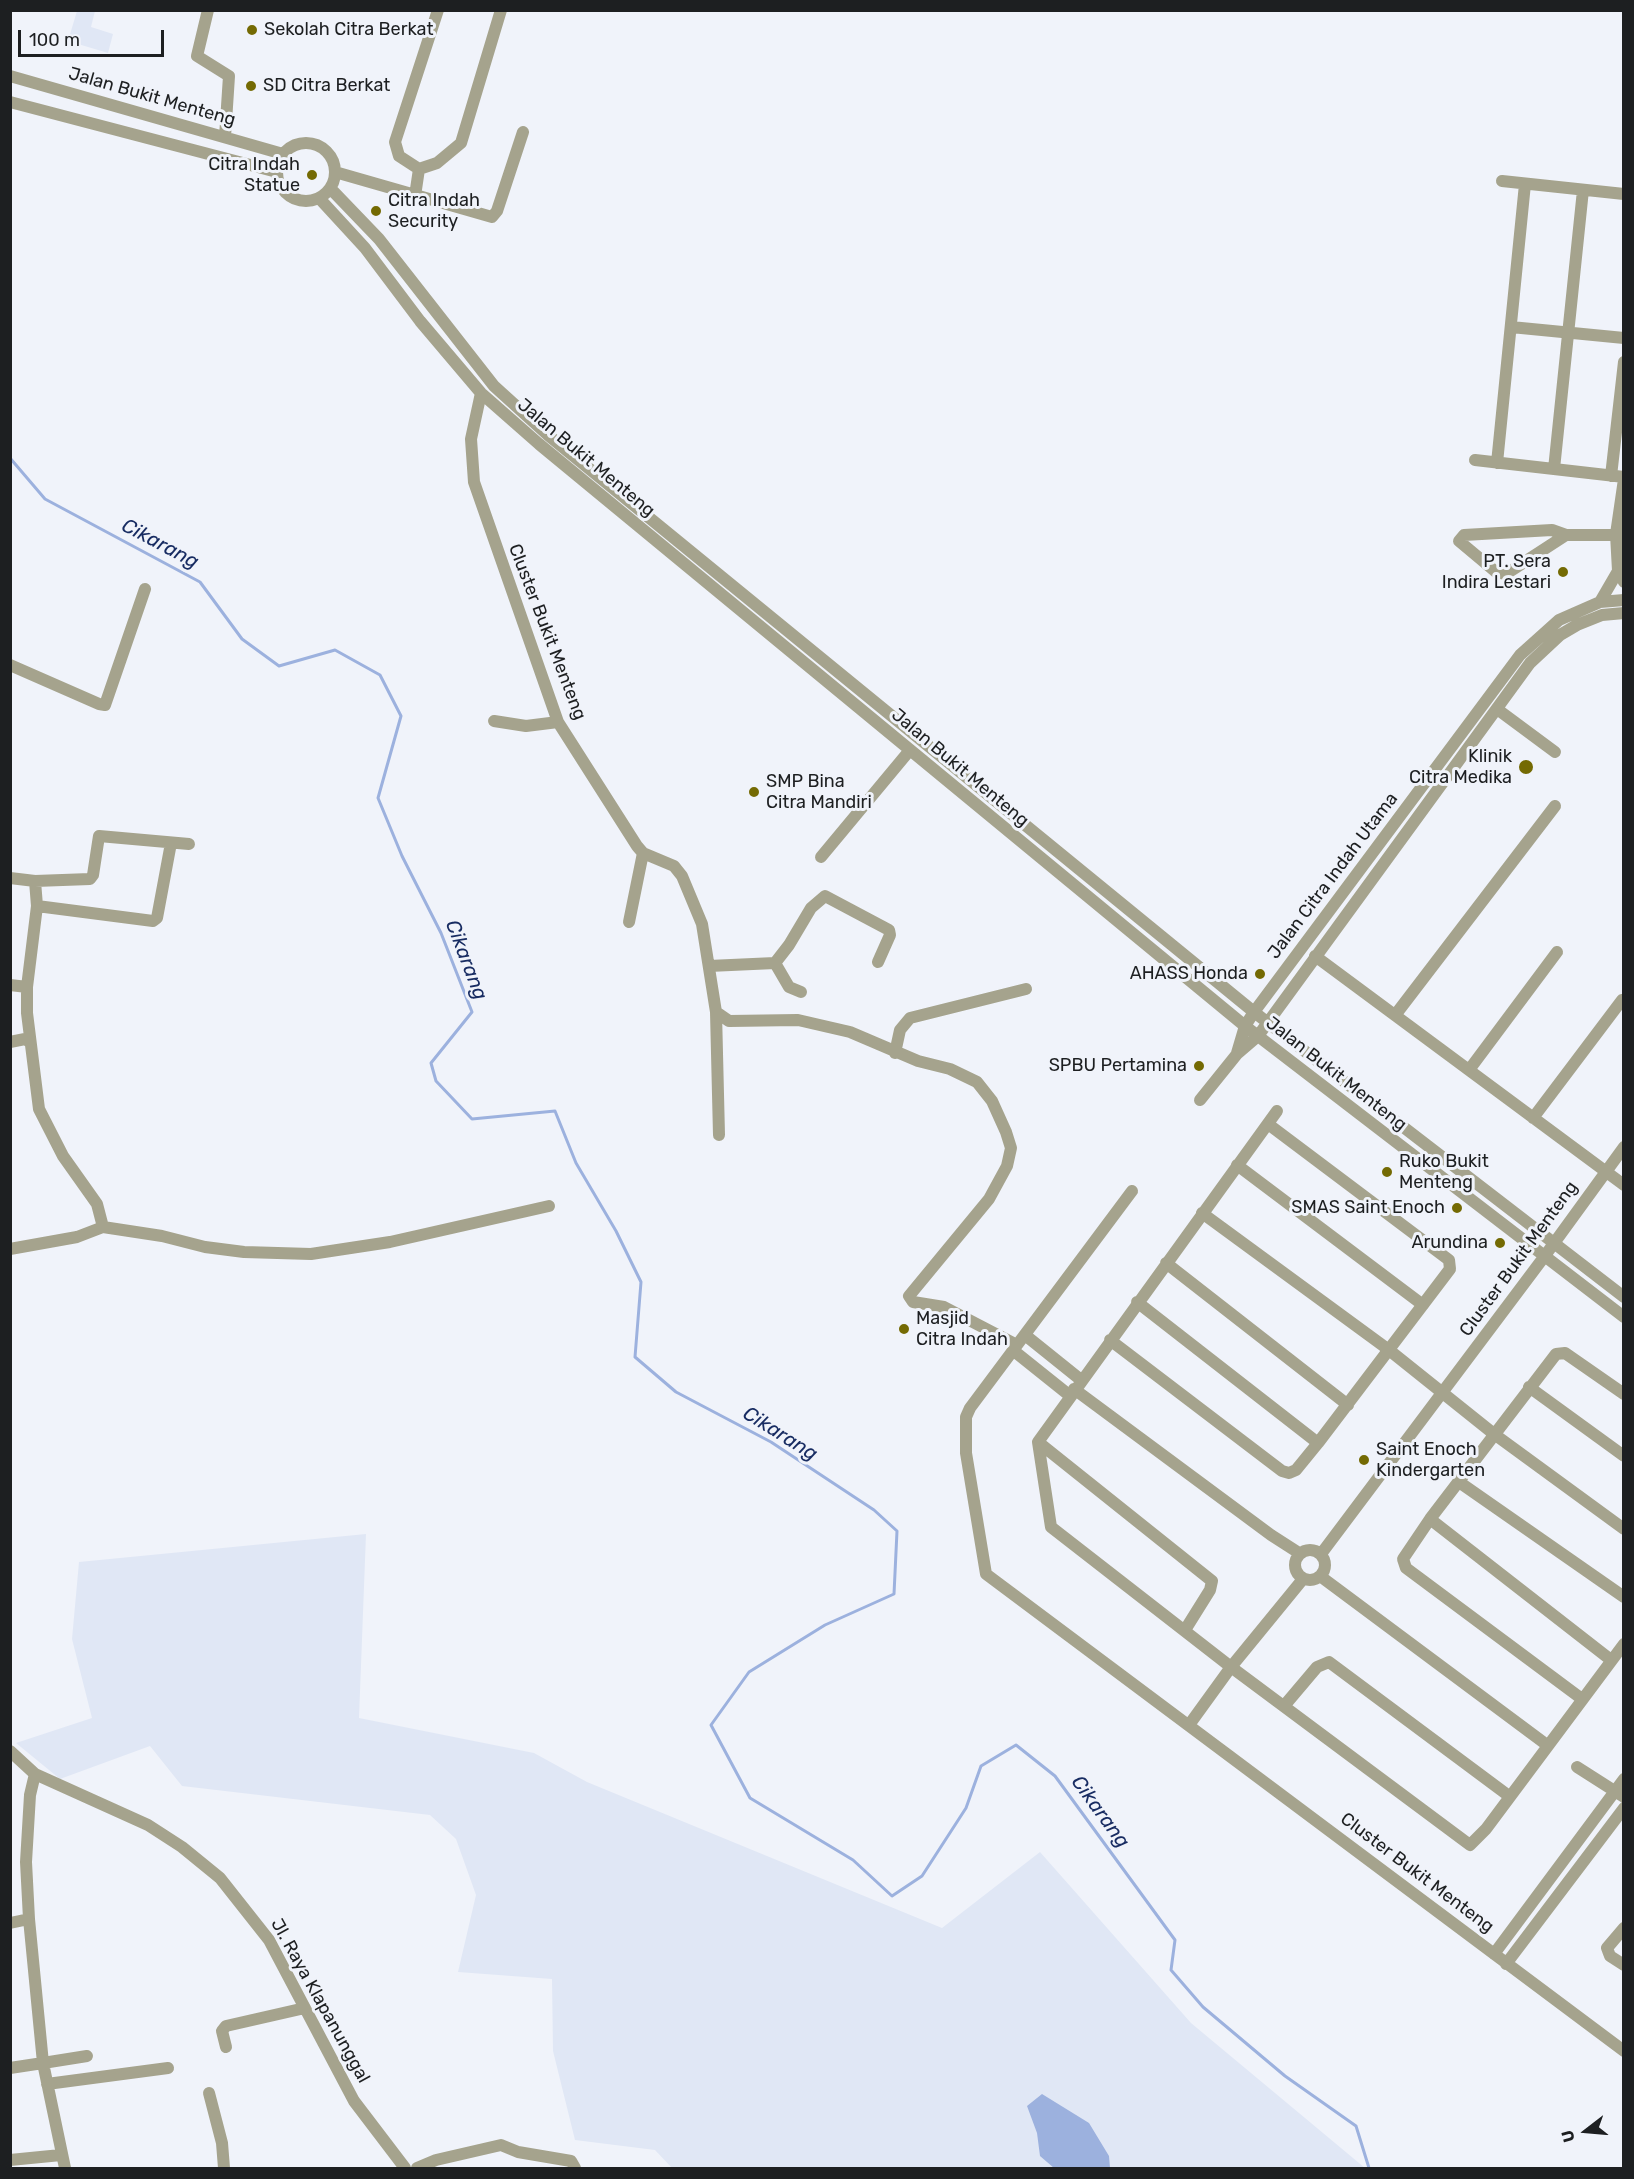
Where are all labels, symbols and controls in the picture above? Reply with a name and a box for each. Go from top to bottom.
scale bar [21,18,166,56]
place label: Sekolah Citra Berkat [264,19,433,41]
marker: Sekolah Citra Berkat [245,23,259,37]
text: 100 m [29,29,80,51]
street label: Jalan Bukit Menteng [66,63,238,131]
place label: SD Citra Berkat [263,75,390,97]
marker: SD Citra Berkat [244,79,258,93]
place label: Citra Indah Statue [208,154,300,196]
marker: Citra Indah Statue [305,168,319,182]
place label: Citra Indah Security [388,190,480,232]
marker: Citra Indah Security [369,204,383,218]
street label: Jalan Bukit Menteng [513,394,659,522]
water label: Cikarang [117,514,203,574]
street label: Cluster Bukit Menteng [503,541,591,723]
place label: PT. Sera Indira Lestari [1442,551,1551,594]
marker: PT. Sera Indira Lestari [1556,565,1570,579]
street label: Jalan Bukit Menteng [887,704,1033,832]
place label: Klinik Citra Medika [1409,746,1512,789]
marker: Klinik Citra Medika [1517,758,1535,776]
place label: SMP Bina Citra Mandiri [766,771,872,814]
marker: SMP Bina Citra Mandiri [747,785,761,799]
street label: Jalan Citra Indah Utama [1263,789,1403,963]
water label: Cikarang [440,917,492,1003]
place label: AHASS Honda [1130,963,1248,985]
marker: AHASS Honda [1253,967,1267,981]
street label: Jalan Bukit Menteng [1261,1012,1411,1136]
place label: SPBU Pertamina [1049,1055,1187,1077]
marker: SPBU Pertamina [1192,1059,1206,1073]
place label: Ruko Bukit Menteng [1399,1151,1489,1194]
marker: Ruko Bukit Menteng [1380,1165,1394,1179]
street label: Cluster Bukit Menteng [1455,1177,1583,1341]
place label: SMAS Saint Enoch [1291,1197,1445,1219]
marker: SMAS Saint Enoch [1450,1201,1464,1215]
place label: Arundina [1411,1232,1488,1254]
marker: Arundina [1493,1236,1507,1250]
place label: Masjid Citra Indah [916,1308,1008,1350]
marker: Masjid Citra Indah [897,1322,911,1336]
water label: Cikarang [738,1402,822,1466]
place label: Saint Enoch Kindergarten [1376,1439,1485,1482]
marker: Saint Enoch Kindergarten [1357,1453,1371,1467]
water label: Cikarang [1066,1771,1134,1853]
street label: Cluster Bukit Menteng [1336,1808,1498,1938]
street label: Jl. Raya Klapanunggal [266,1915,374,2087]
north arrow [1556,2101,1616,2161]
text: U [1557,2128,1579,2144]

